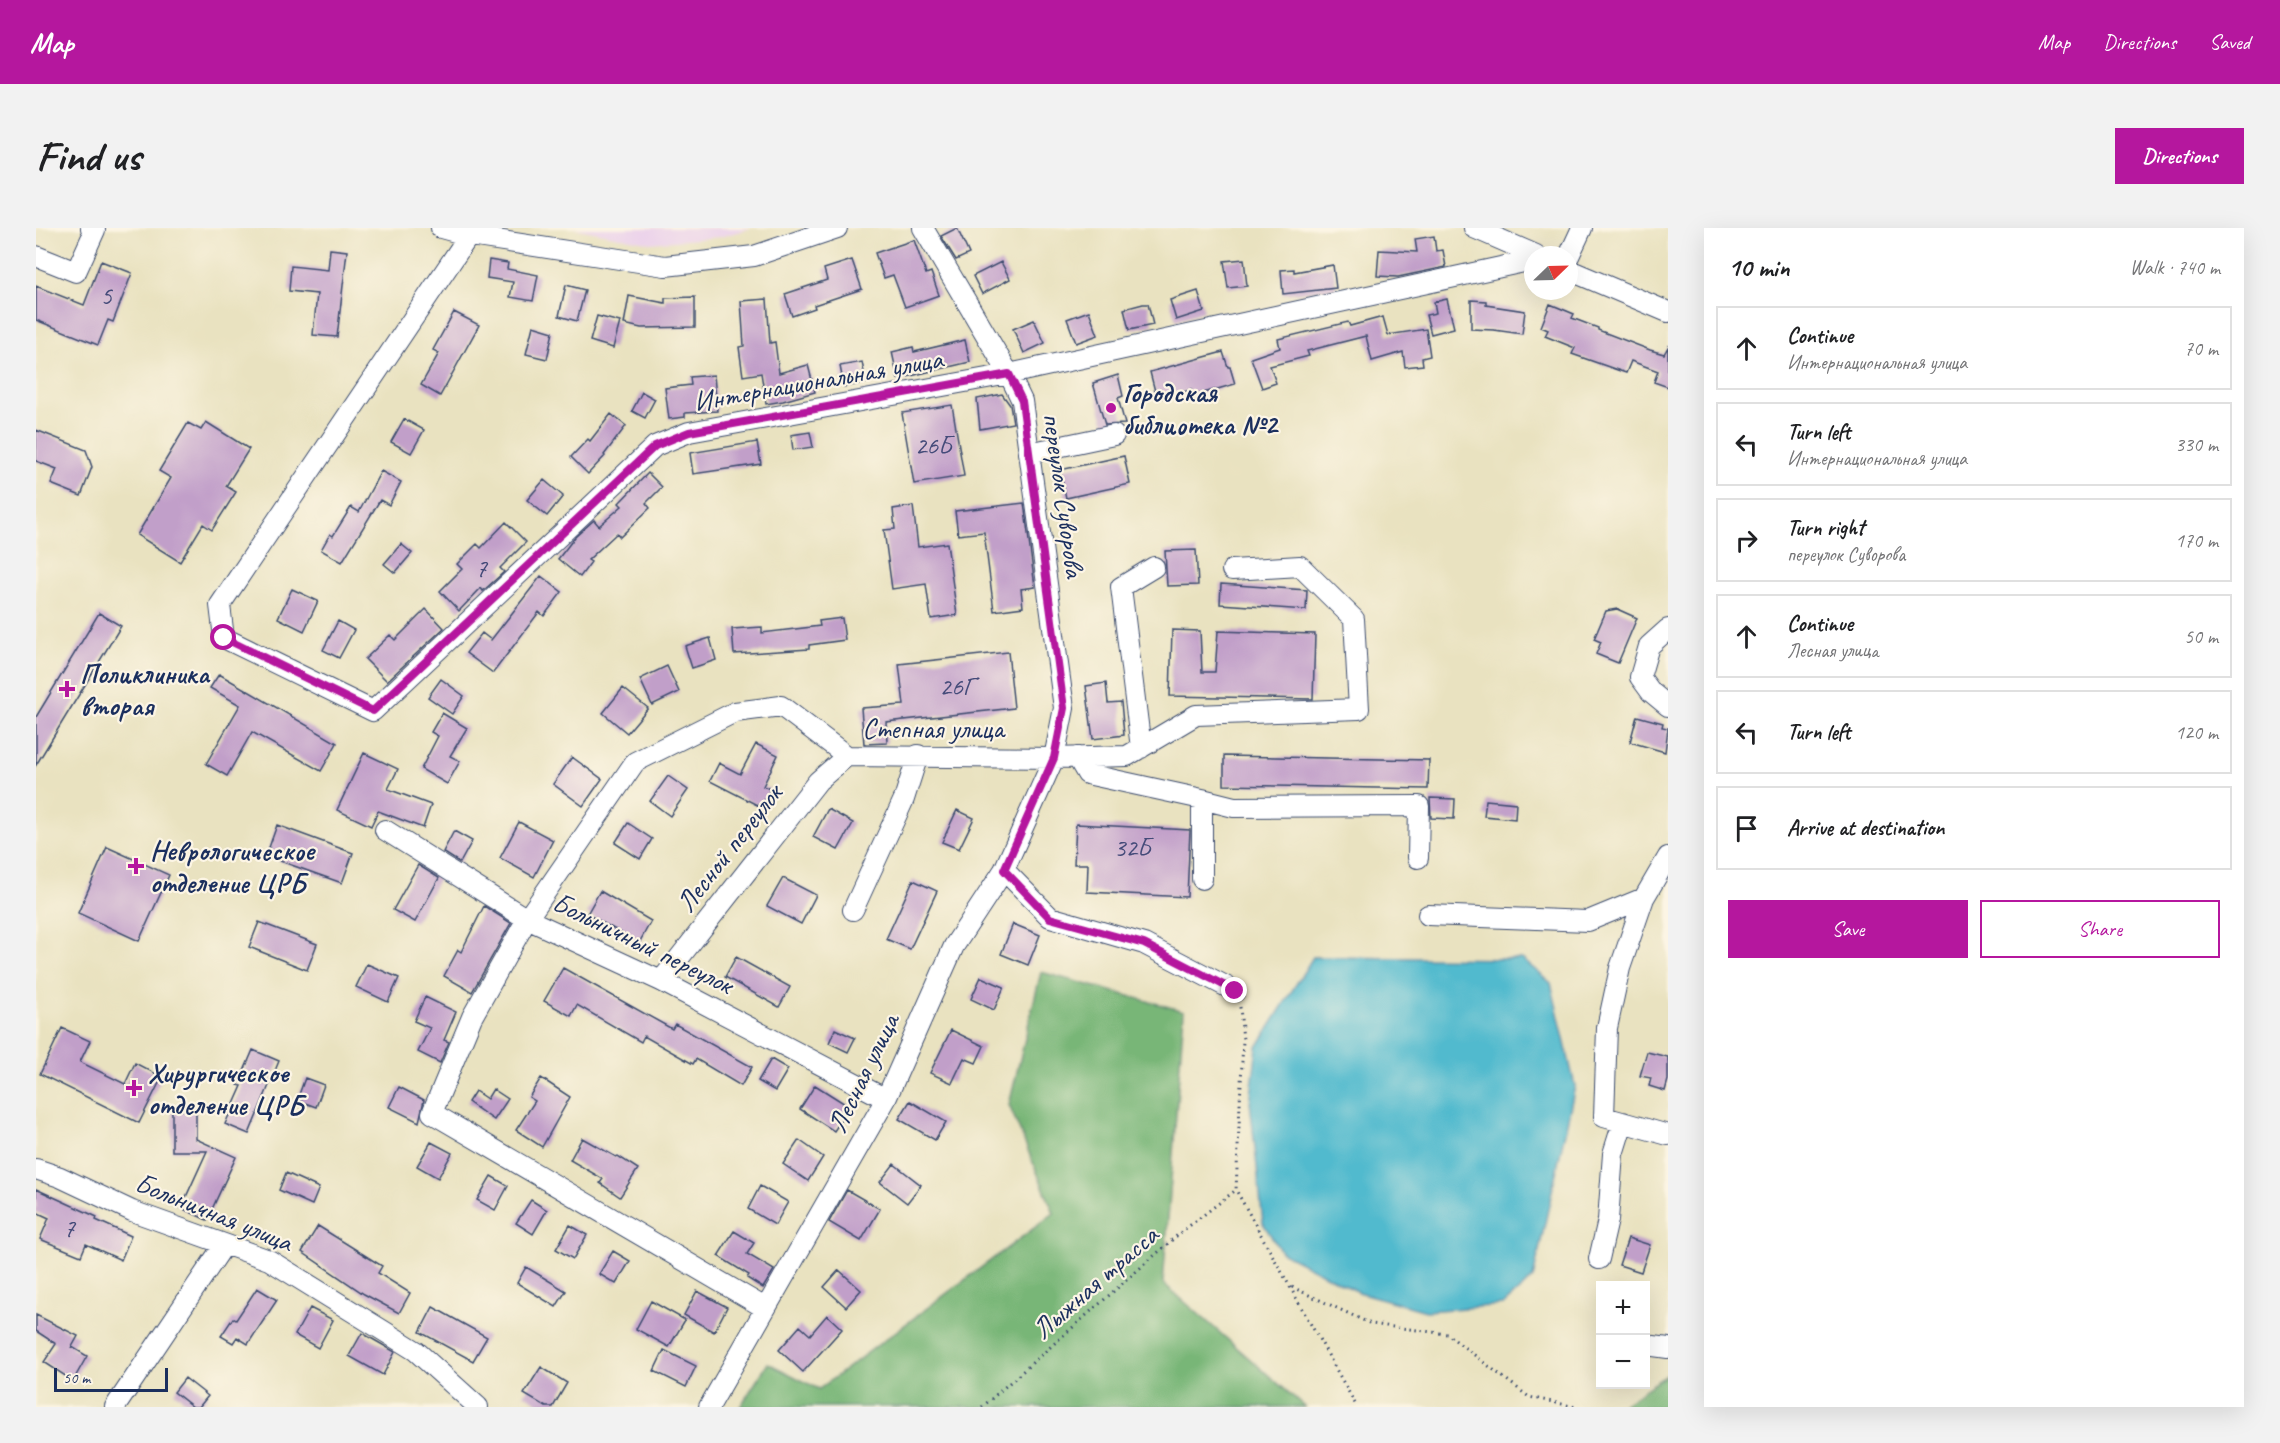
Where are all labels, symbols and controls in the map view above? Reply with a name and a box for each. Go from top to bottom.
text: Map [30,25,73,60]
text: Map [2038,29,2070,55]
text: Directions [2103,29,2176,55]
text: Saved [2209,29,2250,55]
button: Directions [2115,128,2244,184]
text: Find us [36,130,141,183]
north arrow [1524,246,1578,300]
text: 10 min [1728,251,1790,284]
text: Walk · 740 m [2130,255,2220,280]
house number: 5 [100,279,113,312]
text: Continue [1787,322,1853,350]
icon: ahead [1730,332,1763,365]
text: 70 m [2184,336,2218,361]
street label: Интернациональная улица [691,341,947,419]
text: Интернациональная улица [1787,350,1967,375]
place label: Городская библиотека №2 [1123,375,1279,442]
marker: Городская библиотека №2 [1104,401,1118,415]
street label: переулок Суворова [1035,411,1093,581]
text: Turn left [1787,418,1851,446]
icon: left [1730,428,1763,461]
house number: 26Б [915,429,955,462]
text: 330 m [2175,432,2218,457]
text: Интернациональная улица [1787,446,1967,471]
text: Turn right [1787,514,1864,542]
icon: right [1730,524,1763,557]
text: 170 m [2175,528,2218,553]
text: переулок Суворова [1787,542,1905,567]
house number: 7 [475,552,488,585]
text: Continue [1787,610,1853,638]
icon: ahead [1730,620,1763,653]
route start [210,624,236,650]
text: 50 m [2184,624,2218,649]
text: Лесная улица [1787,638,1878,663]
place label: Поликлиника вторая [80,656,211,723]
house number: 26Г [939,670,980,703]
marker: Поликлиника вторая [58,680,76,698]
street label: Степная улица [862,711,1006,746]
icon: left [1730,716,1763,749]
text: Turn left [1787,718,1851,746]
text: 120 m [2175,720,2218,745]
street label: Лесной переулок [668,775,791,919]
icon: arrive [1730,812,1763,845]
text: Arrive at destination [1787,814,1944,842]
house number: 32Б [1114,831,1154,864]
place label: Неврологическое отделение ЦРБ [150,833,316,900]
marker: Неврологическое отделение ЦРБ [127,857,145,875]
street label: Больничный переулок [547,884,741,1003]
button: Save [1728,900,1968,958]
button: Share [1980,900,2220,958]
route end [1221,977,1247,1003]
street label: Лесная улица [819,1006,908,1138]
place label: Хирургическое отделение ЦРБ [148,1055,307,1122]
marker: Хирургическое отделение ЦРБ [125,1079,143,1097]
street label: Больничная улица [130,1165,299,1260]
house number: 7 [63,1212,76,1245]
street label: Лыжная трасса [1025,1216,1167,1346]
map controls [1596,1281,1650,1389]
button: + [1596,1281,1650,1335]
button: − [1596,1335,1650,1389]
scale bar [54,1365,168,1392]
text: 50 m [63,1368,90,1388]

